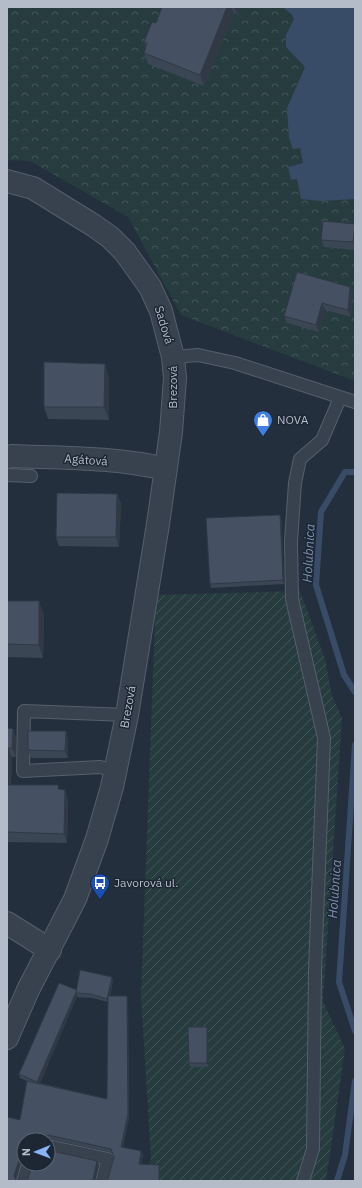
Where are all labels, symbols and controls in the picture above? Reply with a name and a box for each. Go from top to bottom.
street label: Sadová [152,304,178,346]
street label: Brezová [165,365,180,408]
shop icon: NOVA [252,409,274,437]
place label: NOVA [277,412,309,427]
street label: Agátová [64,451,109,469]
water label: Holubnica [298,523,319,583]
street label: Brezová [116,684,139,729]
water label: Holubnica [324,859,345,919]
bus stop icon: Javorová ul. [89,872,111,900]
place label: Javorová ul. [114,875,178,890]
north arrow [16,1132,56,1172]
text: N [19,1148,33,1156]

